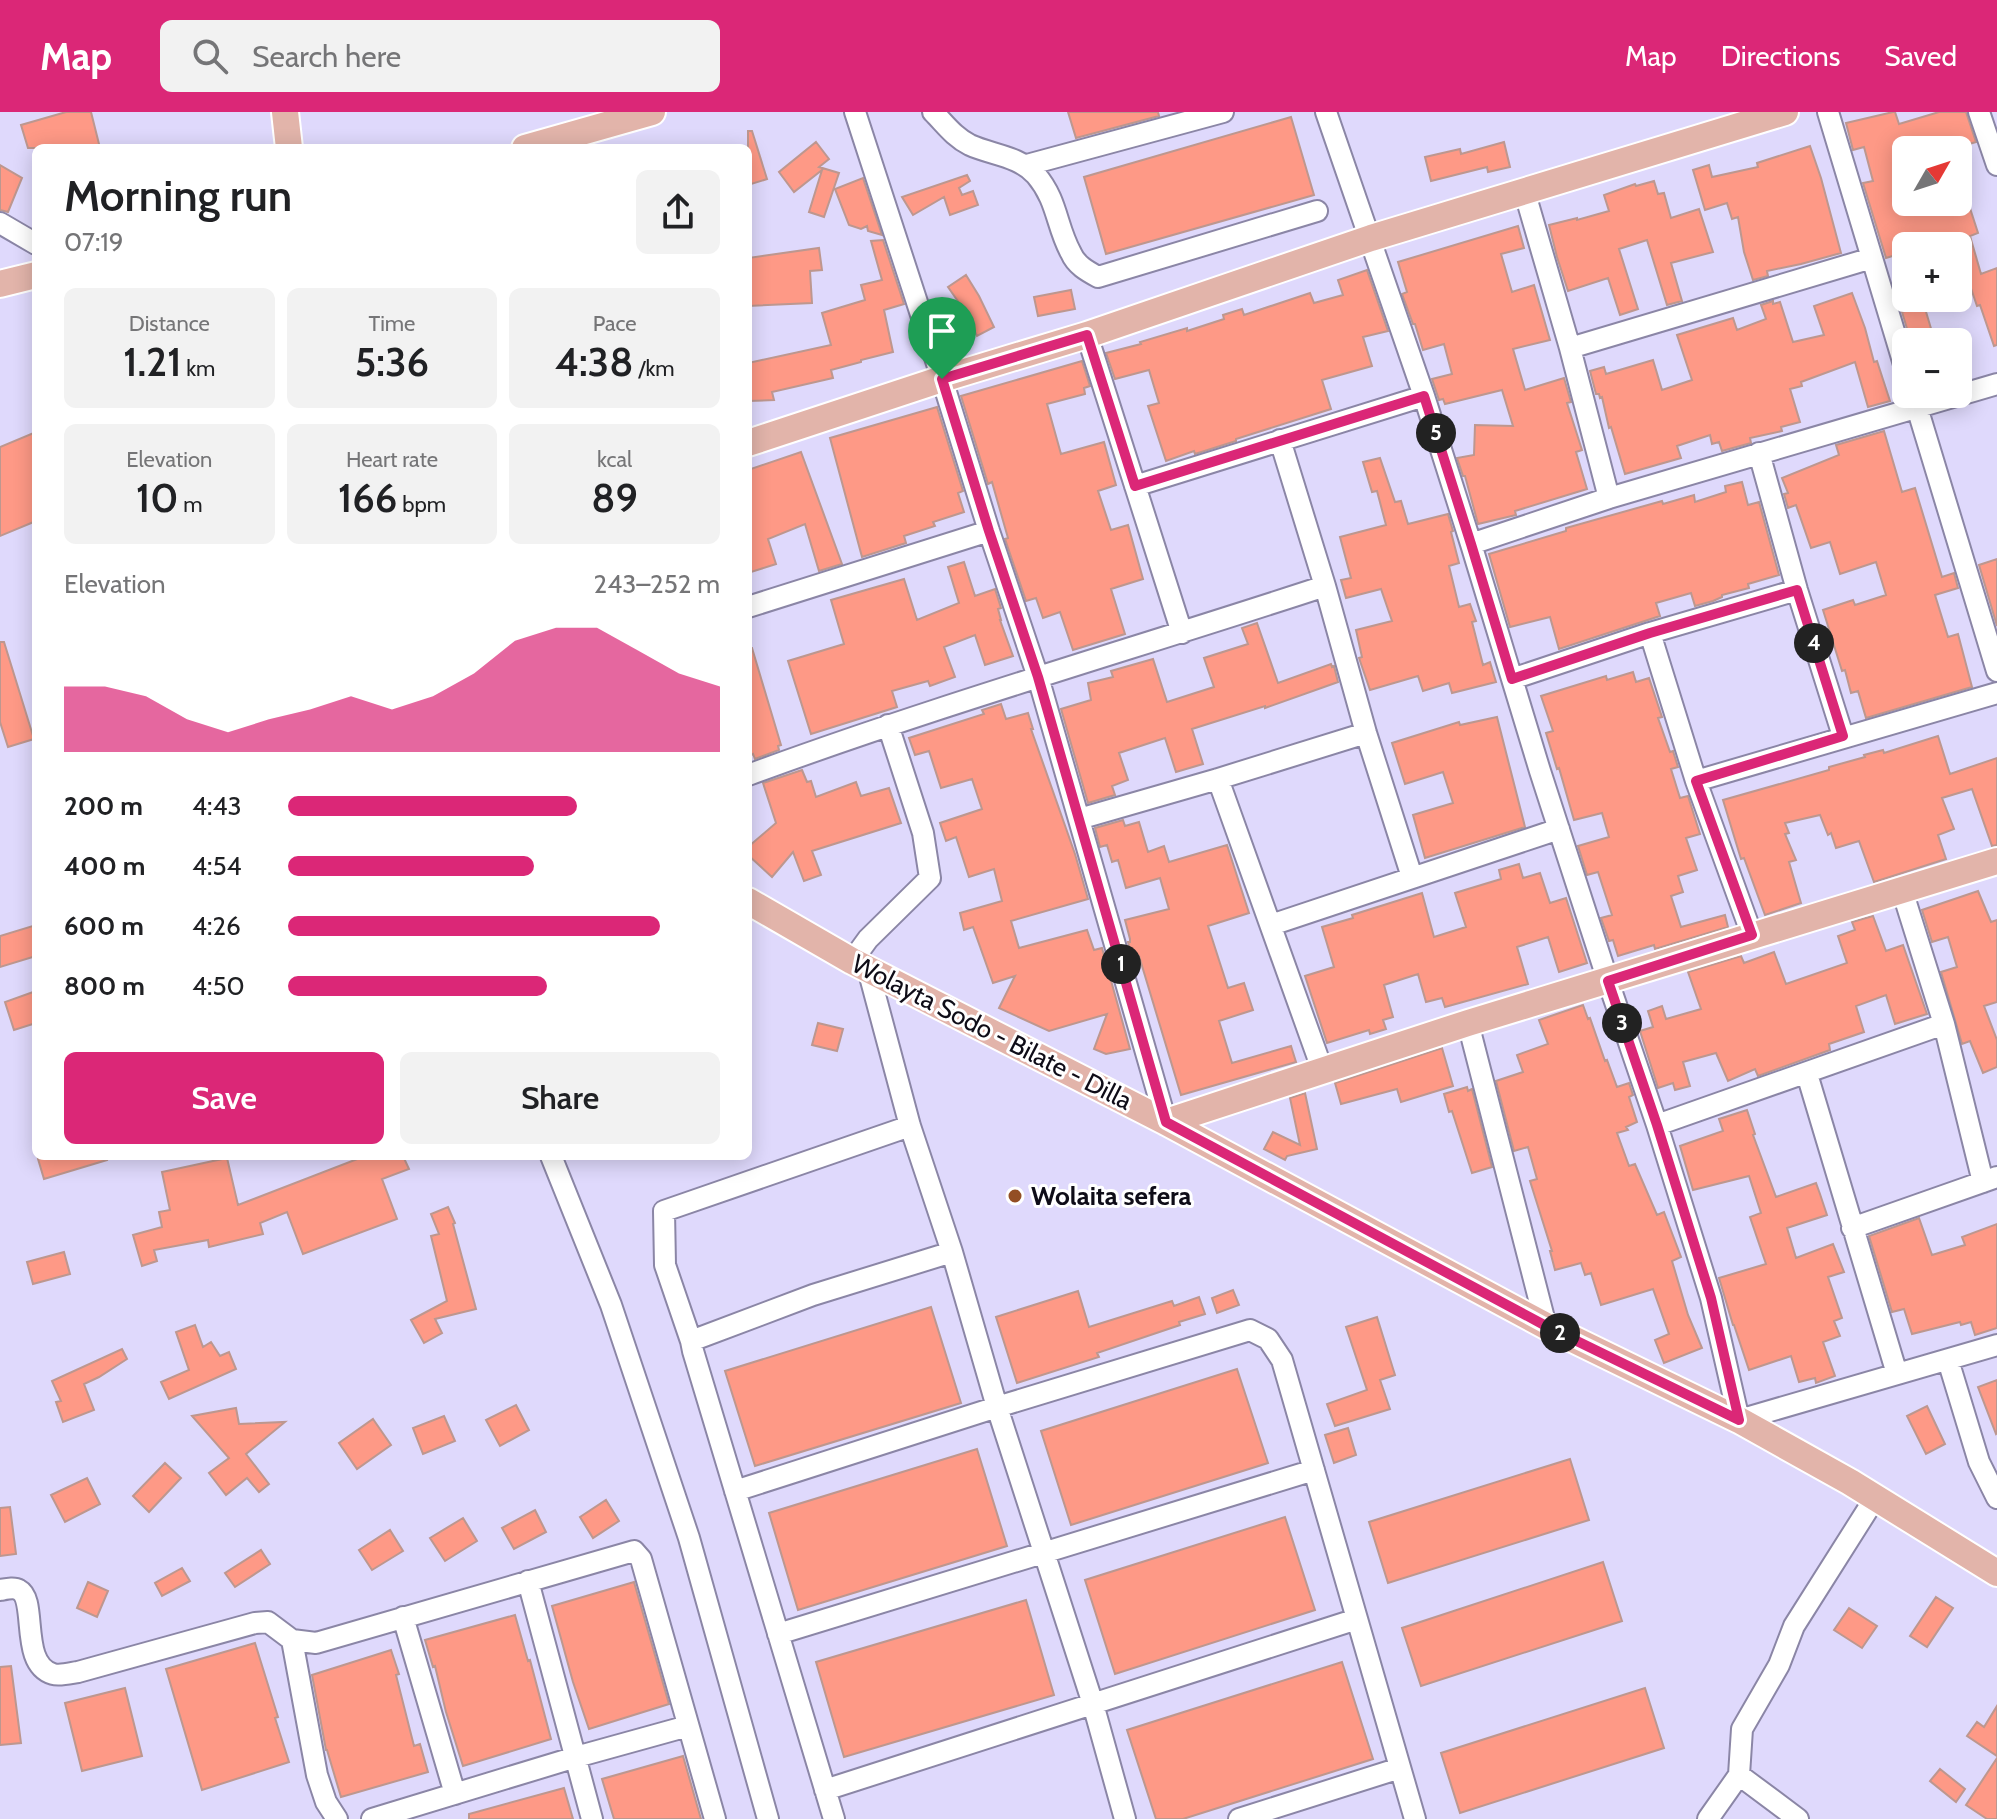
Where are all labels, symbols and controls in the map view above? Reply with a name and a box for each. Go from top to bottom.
search box [160,20,720,92]
text: Map [40,33,112,80]
icon: search [188,34,232,78]
text: Search here [252,38,401,75]
text: Map [1625,39,1677,73]
text: Directions [1721,39,1840,73]
text: Saved [1884,39,1957,73]
north arrow [1892,136,1972,216]
map controls [1892,136,1972,408]
text: Morning run [64,169,292,222]
button: share [636,170,720,254]
text: 07:19 [64,226,124,258]
button: + [1892,232,1972,312]
pin [908,297,976,379]
icon: arrive [920,309,964,353]
text: Distance [129,310,210,337]
text: Time [369,310,415,337]
text: Pace [593,310,637,337]
button: − [1892,328,1972,408]
text: 1.21 [123,337,181,386]
text: 5:36 [355,337,429,386]
text: 4:38 [555,337,633,386]
text: km [181,355,215,382]
text: /km [633,355,675,382]
pin: 5 [1416,413,1456,453]
text: 5 [1430,419,1442,446]
text: Elevation [126,446,212,473]
text: Heart rate [346,446,438,473]
text: kcal [597,446,632,473]
text: 10 [136,473,178,522]
text: 166 [338,473,397,522]
text: 89 [591,473,638,522]
text: m [178,491,203,518]
text: bpm [397,491,446,518]
text: Elevation [64,568,166,600]
text: 243–252 m [594,568,720,600]
pin: 4 [1794,623,1834,663]
text: 4 [1807,629,1821,656]
text: 200 m [64,790,143,822]
text: 4:43 [192,790,242,822]
text: 400 m [64,850,145,882]
text: 4:54 [192,850,242,882]
text: 600 m [64,910,144,942]
text: 4:26 [192,910,241,942]
pin: 1 [1101,944,1141,984]
street label: Wolayta Sodo - Bilate - Dilla [847,947,1138,1117]
text: 1 [1117,950,1125,977]
text: 800 m [64,970,145,1002]
text: 4:50 [192,970,245,1002]
pin: 3 [1602,1003,1642,1043]
text: 3 [1616,1009,1628,1036]
button: Save [64,1052,384,1144]
button: Share [400,1052,720,1144]
place label: Wolaita sefera [1031,1180,1192,1212]
marker: Wolaita sefera [1006,1187,1024,1205]
pin: 2 [1540,1313,1580,1353]
text: 2 [1554,1319,1566,1346]

